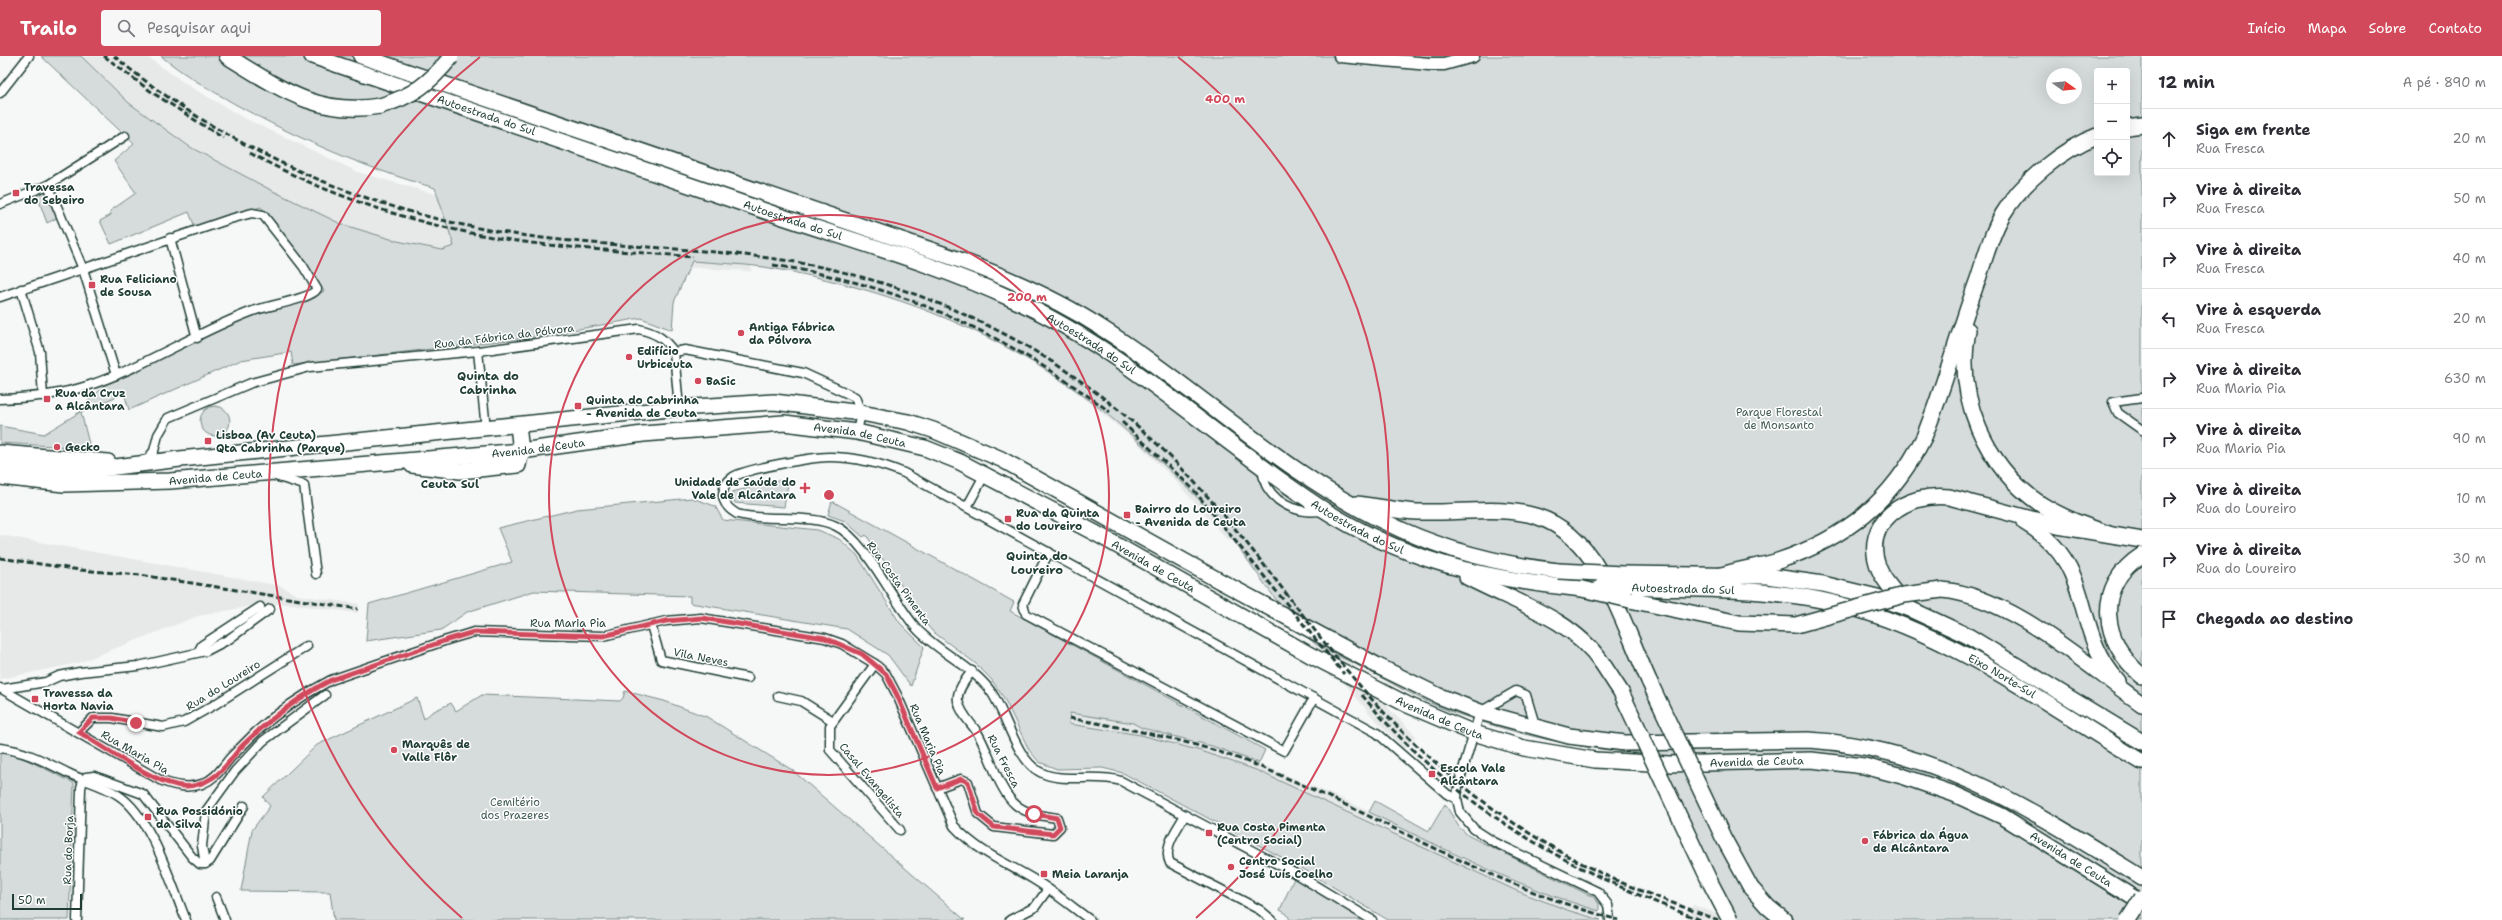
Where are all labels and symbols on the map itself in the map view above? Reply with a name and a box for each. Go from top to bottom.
north arrow [2046,68,2082,104]
text: 400 m [1205,91,1245,107]
street label: Autoestrada do Sul [435,92,538,139]
place label: Travessa do Sebeiro [24,180,85,208]
marker: Travessa do Sebeiro [11,188,21,198]
street label: Autoestrada do Sul [741,197,845,244]
place label: Rua Feliciano de Sousa [100,272,177,300]
marker: Rua Feliciano de Sousa [87,280,97,290]
text: 200 m [1007,289,1047,305]
street label: Autoestrada do Sul [1043,310,1139,378]
street label: Rua da Fábrica da Pólvora [433,320,575,353]
place label: Antiga Fábrica da Pólvora [749,320,835,348]
marker: Antiga Fábrica da Pólvora [736,328,746,338]
place label: Edifício Urbiceuta [637,344,693,372]
marker: Edifício Urbiceuta [624,352,634,362]
district label: Quinta do Cabrinha [457,368,519,398]
place label: BaSic [706,374,736,389]
marker: BaSic [693,376,703,386]
place label: Rua da Cruz a Alcântara [55,386,126,414]
place label: Quinta do Cabrinha - Avenida de Ceuta [586,393,699,421]
marker: Rua da Cruz a Alcântara [42,394,52,404]
marker: Quinta do Cabrinha - Avenida de Ceuta [573,401,583,411]
park label: Parque Florestal de Monsanto [1736,405,1823,433]
street label: Avenida de Ceuta [812,420,908,451]
place label: Lisboa (Av Ceuta) Qta Cabrinha (Parque) [216,428,345,456]
street label: Avenida de Ceuta [491,435,586,462]
marker: Lisboa (Av Ceuta) Qta Cabrinha (Parque) [203,436,213,446]
place label: Gecko [65,440,100,455]
marker: Gecko [52,442,62,452]
street label: Avenida de Ceuta [168,466,263,489]
place label: Unidade de Saúde do Vale de Alcântara [674,475,796,503]
district label: Ceuta Sul [421,476,479,492]
marker: Unidade de Saúde do Vale de Alcântara [799,482,811,494]
centre of rings [822,488,836,502]
street label: Autoestrada do Sul [1308,496,1407,558]
place label: Bairro do Loureiro - Avenida de Ceuta [1135,502,1246,530]
place label: Rua da Quinta do Loureiro [1016,506,1100,534]
marker: Bairro do Loureiro - Avenida de Ceuta [1122,510,1132,520]
marker: Rua da Quinta do Loureiro [1003,514,1013,524]
street label: Avenida de Ceuta [1109,537,1198,596]
street label: Rua Costa Pimenta [863,538,934,628]
district label: Quinta do Loureiro [1006,548,1068,578]
street label: Autoestrada do Sul [1631,580,1736,598]
street label: Rua Maria Pia [530,616,606,631]
street label: Vila Neves [672,645,730,670]
street label: Eixo Norte-Sul [1965,651,2039,702]
street label: Rua do Loureiro [183,656,264,714]
place label: Travessa da Horta Navia [43,686,114,714]
street label: Avenida de Ceuta [1393,693,1485,743]
marker: Travessa da Horta Navia [30,694,40,704]
street label: Rua Maria Pia [906,701,949,777]
route end [127,714,145,732]
street label: Rua Maria Pia [98,727,171,778]
street label: Rua Fresca [984,732,1023,791]
place label: Marquês de Valle Flôr [402,737,471,765]
street label: Casal Evangelista [836,740,908,821]
marker: Marquês de Valle Flôr [389,745,399,755]
street label: Avenida de Ceuta [1710,753,1804,771]
place label: Escola Vale Alcântara [1440,761,1506,789]
marker: Escola Vale Alcântara [1427,769,1437,779]
park label: Cemitério dos Prazeres [481,795,549,823]
place label: Rua Possidónio da Silva [156,804,243,832]
route start [1025,805,1043,823]
marker: Rua Possidónio da Silva [143,812,153,822]
street label: Rua do Borja [60,815,77,885]
place label: Rua Costa Pimenta (Centro Social) [1217,820,1326,848]
place label: Fábrica da Água de Alcântara [1873,827,1969,856]
marker: Rua Costa Pimenta (Centro Social) [1204,828,1214,838]
street label: Avenida de Ceuta [2027,828,2115,891]
marker: Fábrica da Água de Alcântara [1860,836,1870,846]
place label: Centro Social José Luís Coelho [1239,854,1333,882]
marker: Centro Social José Luís Coelho [1226,862,1236,872]
place label: Meia Laranja [1052,867,1129,882]
marker: Meia Laranja [1039,869,1049,879]
scale bar [12,892,82,911]

